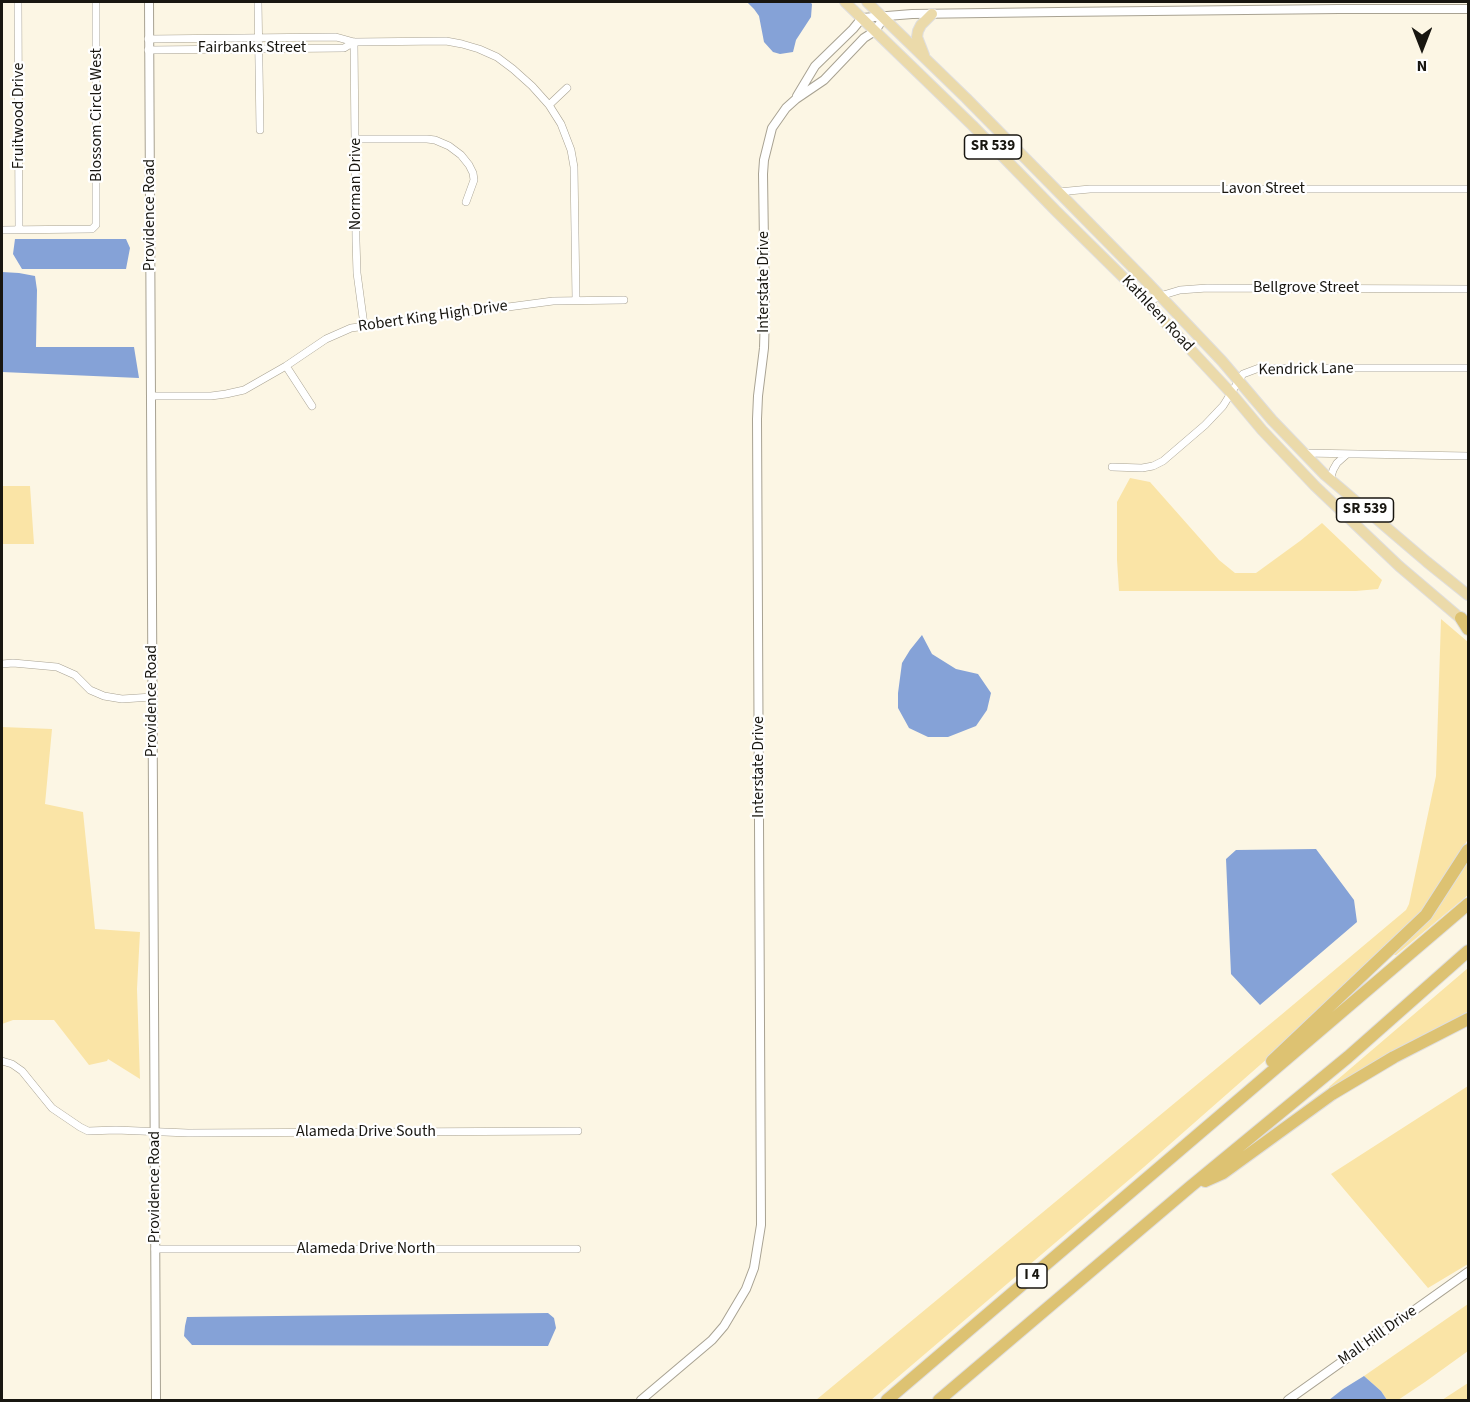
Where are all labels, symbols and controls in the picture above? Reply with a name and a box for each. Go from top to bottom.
north arrow [1392,18,1452,78]
street label: Fairbanks Street [198,38,306,58]
street label: Blossom Circle West [87,48,107,182]
text: N [1417,55,1427,77]
street label: Fruitwood Drive [9,63,29,169]
road number: SR 539 [964,135,1022,159]
street label: Norman Drive [346,138,366,230]
street label: Providence Road [140,159,160,271]
street label: Lavon Street [1221,179,1305,199]
street label: Interstate Drive [754,231,774,333]
street label: Kathleen Road [1117,272,1197,356]
street label: Bellgrove Street [1253,278,1359,298]
street label: Robert King High Drive [357,297,509,337]
street label: Kendrick Lane [1258,360,1354,380]
road number: SR 539 [1336,498,1394,522]
street label: Providence Road [142,645,162,757]
street label: Interstate Drive [749,716,769,818]
street label: Alameda Drive South [296,1122,436,1142]
street label: Providence Road [145,1131,165,1243]
street label: Alameda Drive North [297,1239,435,1259]
road number: I 4 [1017,1264,1047,1288]
street label: Mall Hill Drive [1335,1302,1421,1370]

